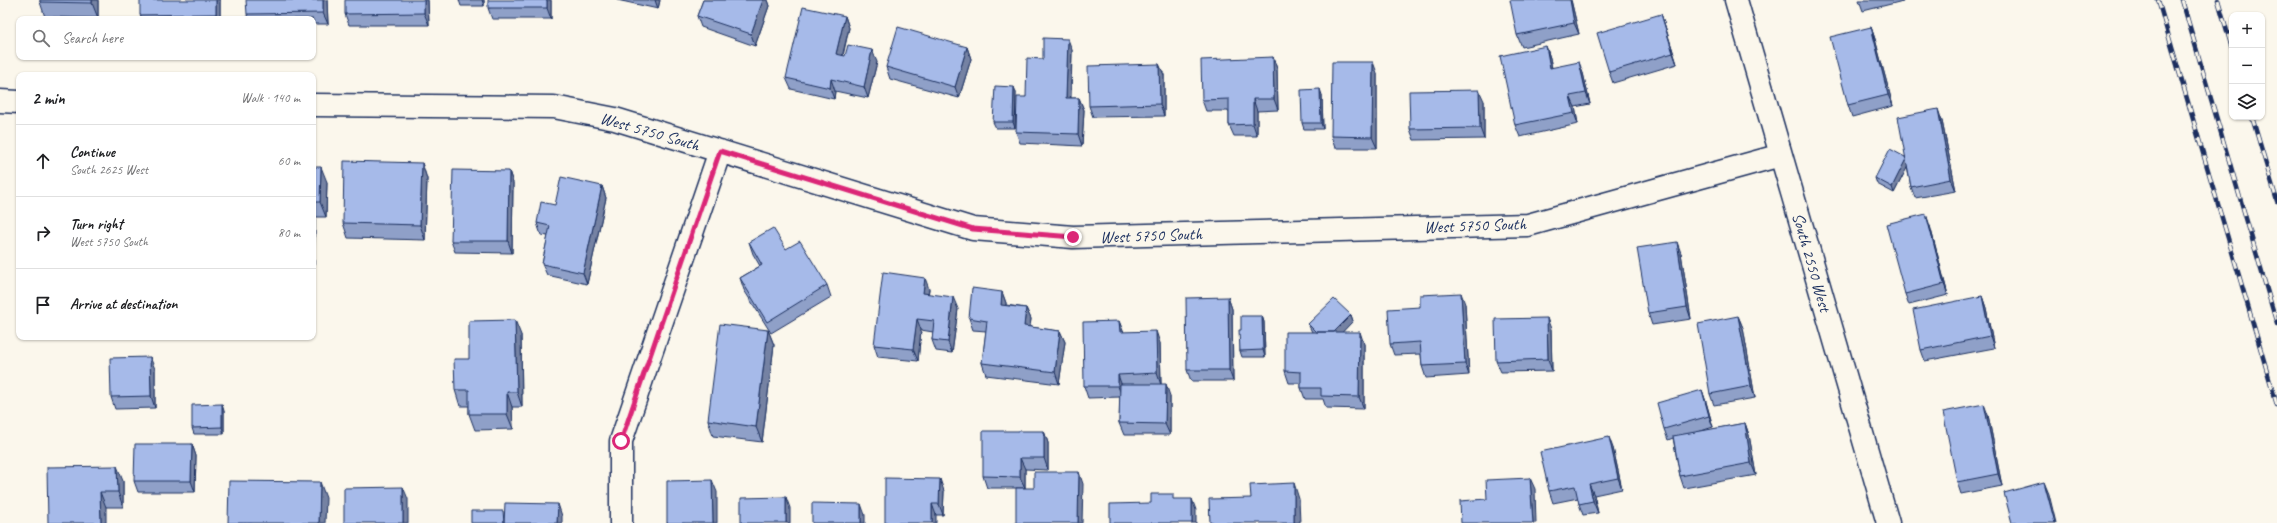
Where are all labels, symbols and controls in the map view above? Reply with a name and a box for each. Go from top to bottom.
map controls [2229,12,2265,120]
button: + [2229,12,2265,48]
search box [16,16,316,60]
icon: search [30,27,52,49]
text: Search here [62,29,123,48]
button: − [2229,48,2265,84]
button: layers [2229,84,2265,120]
text: 2 min [32,88,65,109]
text: Walk · 140 m [241,90,300,106]
street label: West 5750 South [598,107,703,156]
text: Continue [70,143,115,162]
icon: ahead [32,150,54,172]
text: 60 m [278,153,300,169]
text: South 2625 West [70,162,148,178]
street label: South 2550 West [1787,210,1836,316]
street label: West 5750 South [1424,213,1528,238]
text: Turn right [70,215,123,234]
icon: right [32,222,54,244]
street label: West 5750 South [1100,223,1204,248]
text: 80 m [278,225,300,241]
route end [1064,228,1082,246]
text: West 5750 South [70,234,148,250]
icon: arrive [32,294,54,316]
text: Arrive at destination [70,295,177,314]
route start [612,432,630,450]

